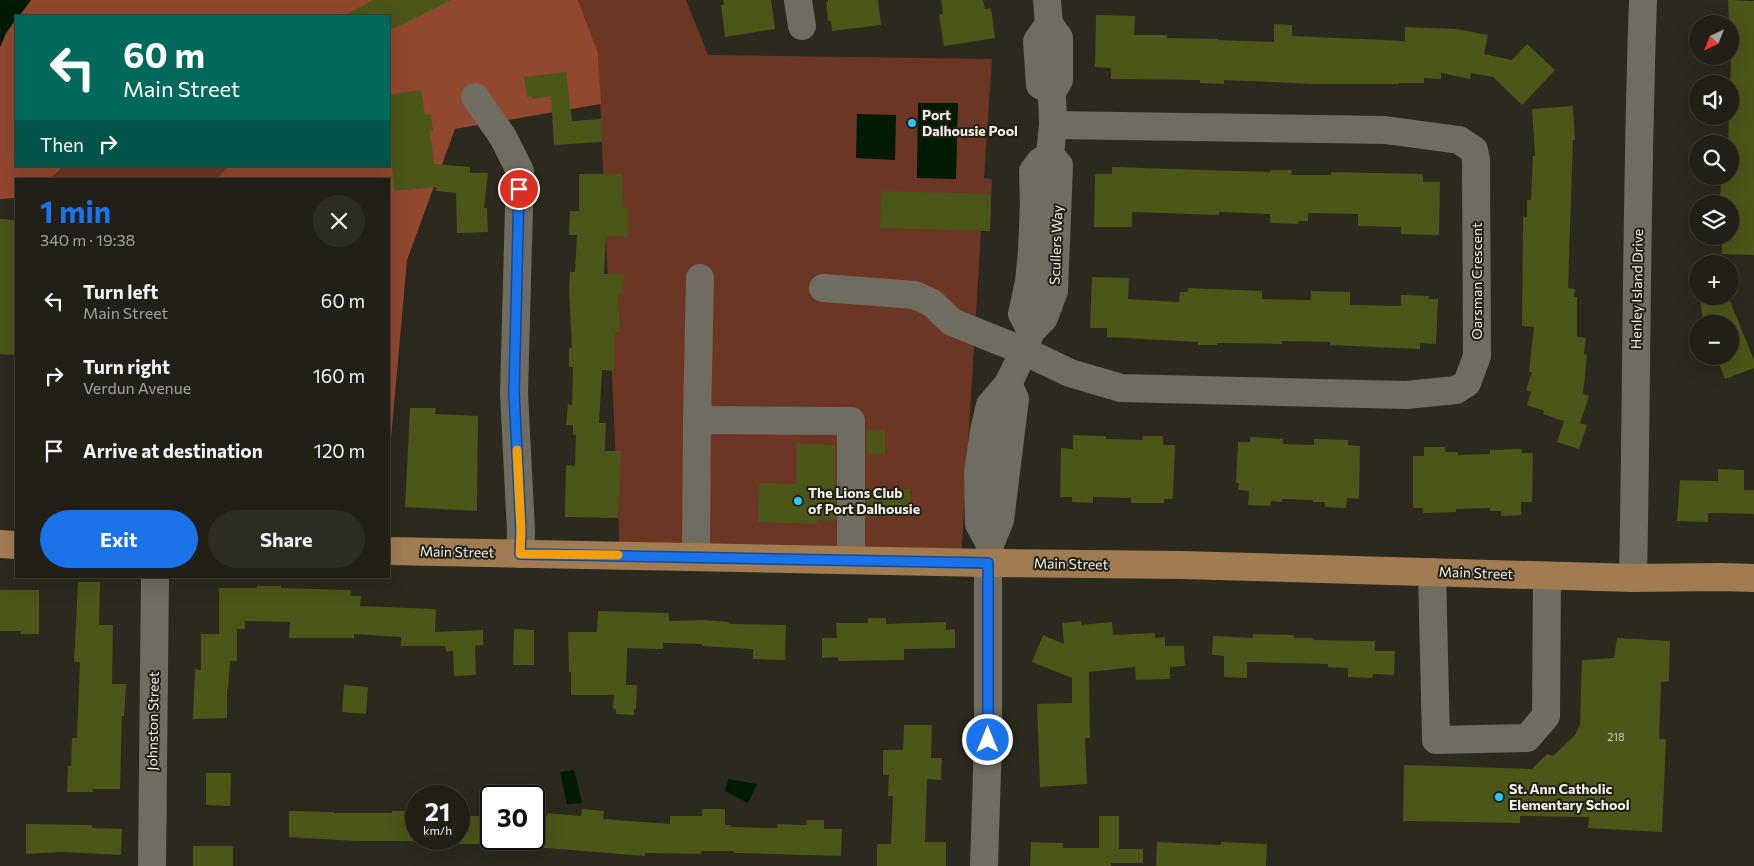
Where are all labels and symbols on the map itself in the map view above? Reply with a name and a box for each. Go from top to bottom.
north arrow [1689,15,1739,65]
place label: Port Dalhousie Pool [922,106,1018,139]
marker: Port Dalhousie Pool [906,117,918,129]
pin [498,168,540,210]
street label: Scullers Way [1046,205,1065,285]
street label: Oarsman Crescent [1468,222,1485,340]
street label: Henley Island Drive [1627,229,1646,349]
place label: The Lions Club of Port Dalhousie [808,484,920,517]
marker: The Lions Club of Port Dalhousie [792,495,804,507]
street label: Main Street [420,542,495,561]
street label: Main Street [1034,554,1109,573]
street label: Main Street [1439,563,1514,582]
street label: Johnston Street [143,671,162,771]
position arrow [961,713,1013,765]
house number: 218 [1607,730,1625,743]
place label: St. Ann Catholic Elementary School [1509,780,1629,813]
speed limit sign: 30 [480,785,545,850]
marker: St. Ann Catholic Elementary School [1493,791,1505,803]

